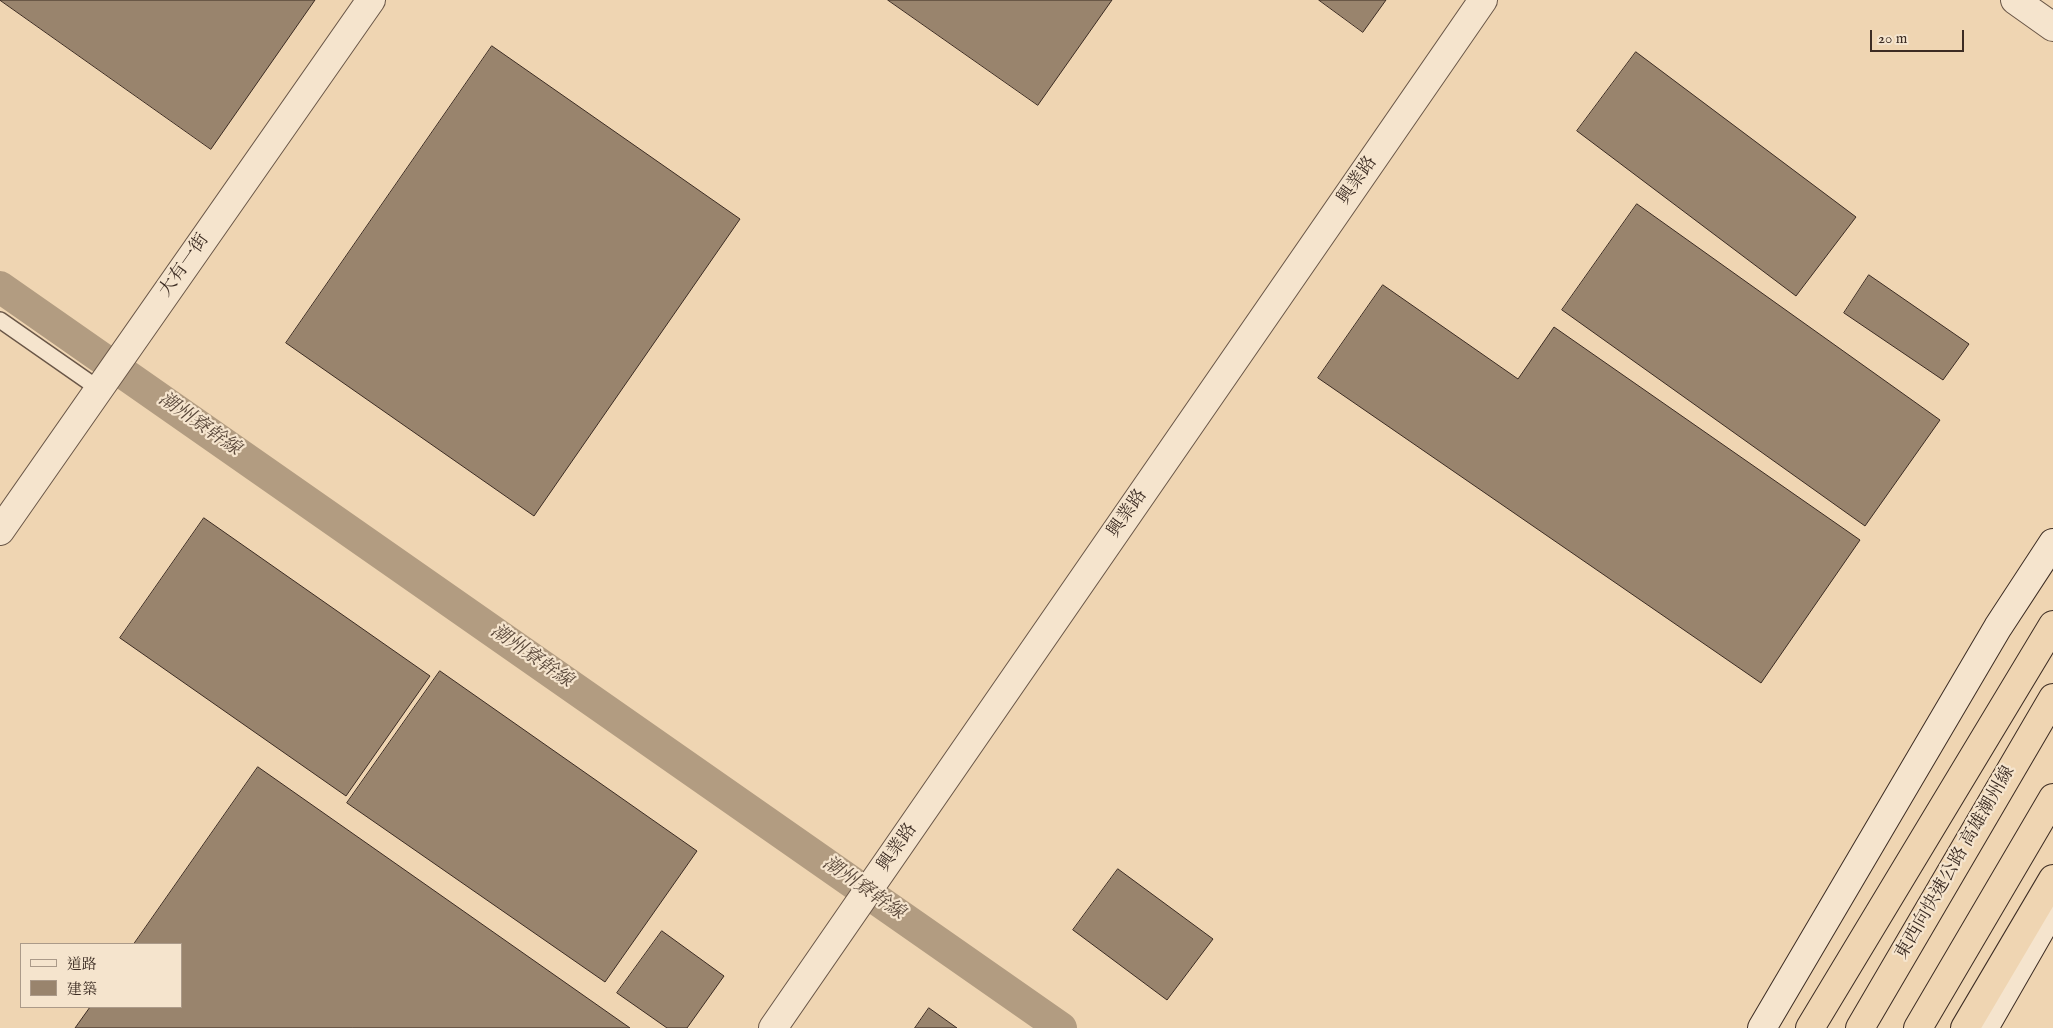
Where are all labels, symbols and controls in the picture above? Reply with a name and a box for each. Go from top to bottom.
scale bar [1873,20,1967,52]
text: 20 m [1878,29,1907,48]
street label: 興業路 [1334,153,1382,209]
street label: 大有一街 [156,230,214,302]
water label: 潮州寮幹線 [154,388,244,462]
street label: 興業路 [1104,486,1152,542]
water label: 潮州寮幹線 [486,620,576,694]
street label: 東西向快速公路 高雄潮州線 [1892,762,2020,964]
street label: 興業路 [874,820,922,876]
water label: 潮州寮幹線 [818,852,908,926]
legend [20,943,182,1008]
text: 道路 [67,955,97,974]
text: 建築 [67,980,97,999]

